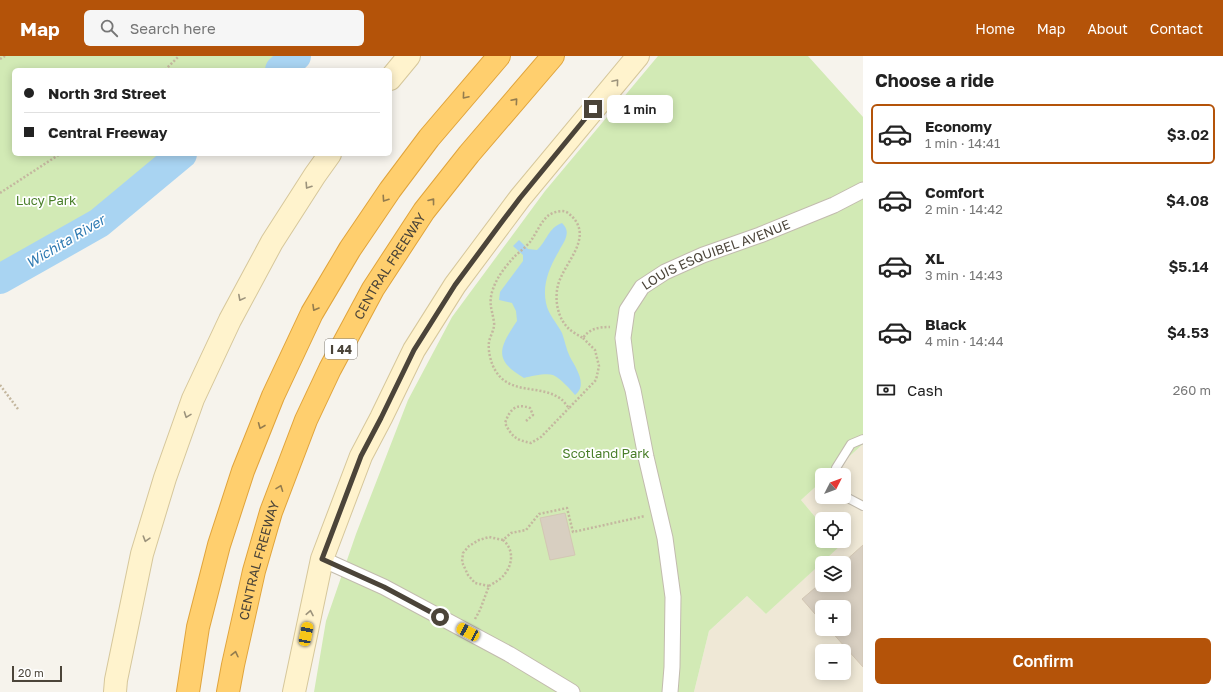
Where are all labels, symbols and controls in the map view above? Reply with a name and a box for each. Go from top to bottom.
search box [84,10,364,46]
text: Map [20,17,60,40]
icon: search [98,17,120,39]
text: Search here [130,19,216,37]
text: Home [975,20,1015,37]
text: Map [1037,20,1065,37]
text: About [1087,20,1128,37]
text: Contact [1150,20,1203,37]
text: Choose a ride [875,69,994,91]
one-way arrow [612,79,619,87]
text: North 3rd Street [48,84,166,102]
one-way arrow [462,91,469,99]
callout: 1 min [607,95,673,123]
one-way arrow [510,98,517,105]
route end [584,100,602,118]
text: 1 min [624,101,656,117]
icon: car [877,116,913,152]
text: Economy [925,117,992,135]
text: Central Freeway [48,123,167,141]
text: $3.02 [1167,125,1209,143]
text: 1 min · 14:41 [925,135,1000,151]
one-way arrow [305,182,312,189]
icon: car [877,182,913,218]
text: Comfort [925,183,984,201]
text: $4.08 [1166,191,1209,209]
park label: Lucy Park [16,192,77,208]
one-way arrow [383,194,390,201]
one-way arrow [428,198,435,205]
text: 2 min · 14:42 [925,201,1003,217]
street label: CENTRAL FREEWAY [350,209,429,322]
water label: Wichita River [23,210,110,271]
street label: LOUIS ESQUIBEL AVENUE [638,216,792,293]
icon: car [877,248,913,284]
text: XL [925,249,944,267]
text: $5.14 [1168,257,1209,275]
text: 3 min · 14:43 [925,267,1003,283]
one-way arrow [239,293,246,301]
one-way arrow [312,304,319,311]
icon: car [877,314,913,350]
text: Black [925,315,967,333]
text: $4.53 [1167,323,1209,341]
text: 4 min · 14:44 [925,333,1004,349]
road number: I 44 [325,339,357,359]
icon: cash [875,379,897,401]
text: Cash [907,381,943,399]
text: 260 m [1173,382,1211,398]
one-way arrow [183,412,192,419]
one-way arrow [257,423,265,430]
park label: Scotland Park [562,445,650,461]
north arrow [815,468,851,504]
map controls [815,468,851,680]
one-way arrow [276,484,284,491]
street label: CENTRAL FREEWAY [235,498,283,622]
button: locate [815,512,851,548]
one-way arrow [142,535,151,542]
button: layers [815,556,851,592]
button: + [815,600,851,636]
route start [431,608,449,626]
one-way arrow [306,609,314,616]
car [298,621,314,647]
car [455,621,481,643]
button: Confirm [875,638,1211,684]
button: − [815,644,851,680]
one-way arrow [231,650,239,657]
scale bar [12,664,62,683]
text: 20 m [18,666,44,679]

